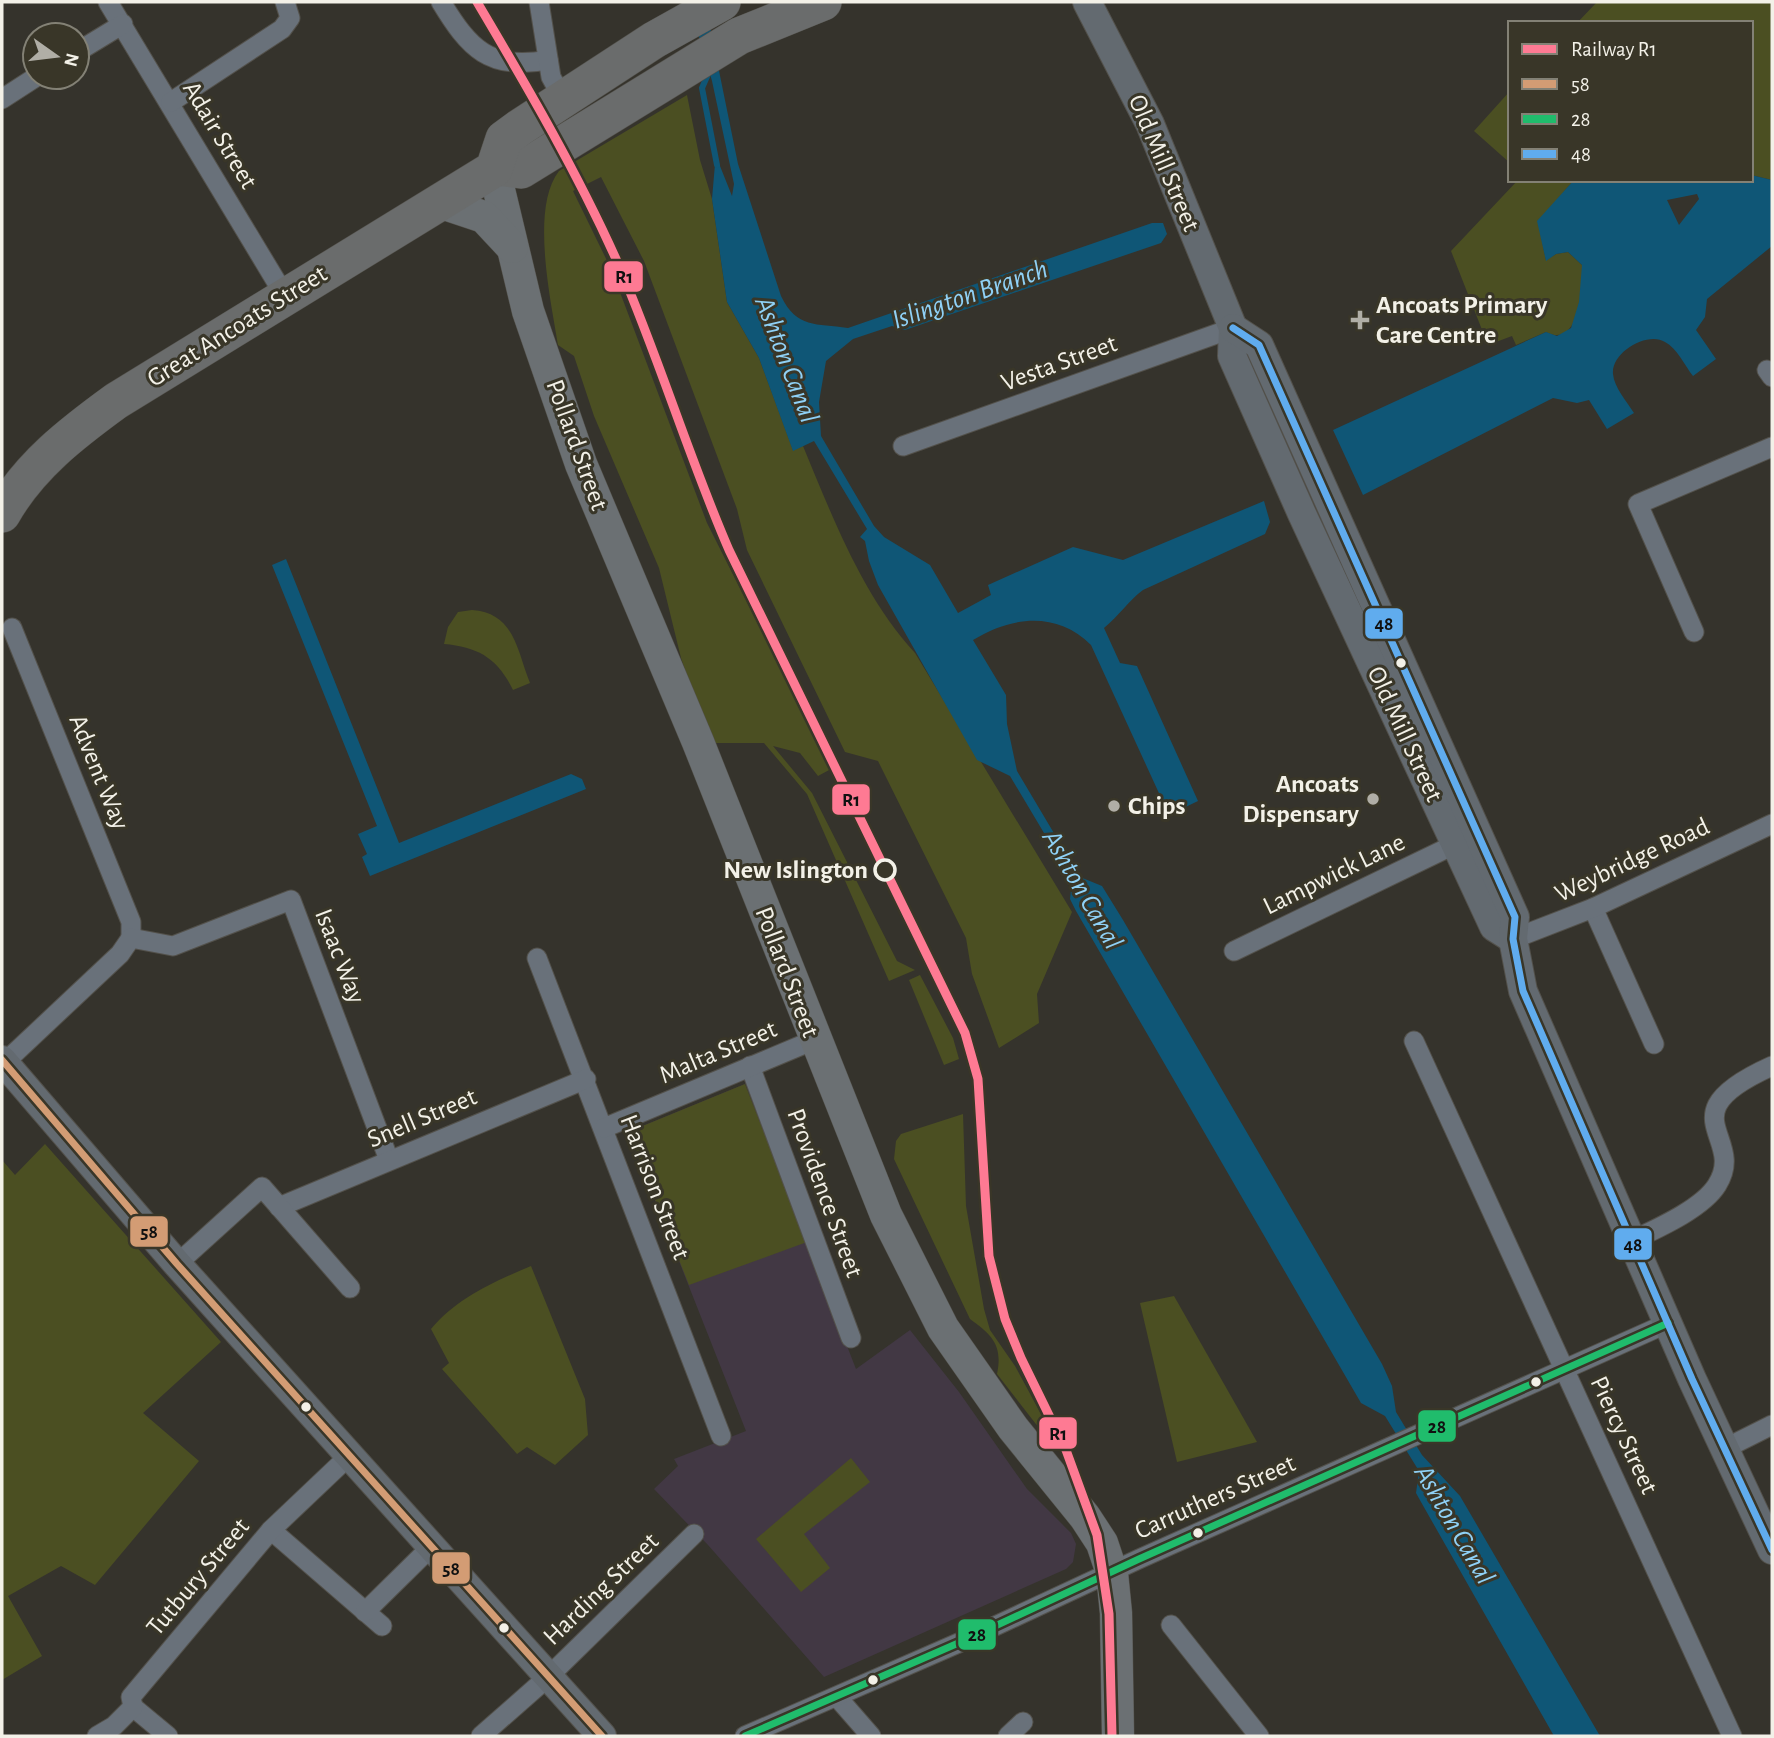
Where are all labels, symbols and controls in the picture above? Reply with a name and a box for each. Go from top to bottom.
north arrow [21,21,91,91]
legend [1508,21,1753,182]
text: Railway R1 [1571,39,1657,60]
text: N [60,51,82,68]
text: 58 [1571,74,1590,95]
street label: Adair Street [178,77,262,193]
street label: Old Mill Street [1124,91,1204,235]
text: 28 [1571,109,1591,130]
text: 48 [1571,144,1591,165]
water label: Islington Branch [889,255,1051,335]
street label: Great Ancoats Street [143,260,331,392]
line badge: R1 [603,260,644,293]
text: R1 [615,268,633,287]
water label: Ashton Canal [749,292,823,427]
place label: Ancoats Primary Care Centre [1376,292,1548,348]
marker: Ancoats Primary Care Centre [1350,310,1370,330]
street label: Vesta Street [998,330,1120,396]
street label: Pollard Street [541,376,613,514]
line badge: 48 [1364,607,1404,640]
text: 48 [1375,615,1393,634]
unlabelled marker [1394,656,1408,670]
street label: Old Mill Street [1362,662,1448,806]
street label: Advent Way [64,711,134,833]
place label: Ancoats Dispensary [1243,771,1359,827]
line badge: R1 [831,783,871,816]
text: R1 [842,791,860,810]
marker: Ancoats Dispensary [1365,791,1381,807]
place label: Chips [1128,793,1186,819]
marker: Chips [1106,798,1122,814]
street label: Weybridge Road [1551,813,1713,907]
water label: Ashton Canal [1036,825,1127,955]
street label: Lampwick Lane [1259,829,1409,919]
place label: New Islington [723,857,868,883]
marker: New Islington [874,859,896,881]
street label: Pollard Street [750,903,824,1041]
street label: Isaac Way [310,905,370,1007]
street label: Malta Street [656,1016,780,1088]
street label: Snell Street [364,1083,480,1153]
street label: Providence Street [782,1105,868,1281]
street label: Harrison Street [615,1111,695,1263]
line badge: 58 [129,1215,169,1248]
text: 58 [140,1223,158,1242]
line badge: 48 [1613,1227,1653,1261]
text: 48 [1624,1236,1642,1255]
street label: Piercy Street [1585,1372,1663,1498]
unlabelled marker [1529,1375,1543,1389]
unlabelled marker [299,1400,313,1414]
line badge: 28 [1417,1409,1457,1443]
line badge: R1 [1038,1416,1078,1450]
text: 28 [1428,1418,1446,1437]
text: R1 [1049,1425,1067,1444]
street label: Carruthers Street [1131,1450,1299,1544]
water label: Ashton Canal [1408,1460,1499,1590]
street label: Tutbury Street [142,1513,254,1641]
unlabelled marker [1191,1526,1205,1540]
street label: Harding Street [538,1528,664,1650]
line badge: 58 [431,1551,471,1585]
text: 58 [442,1560,460,1579]
line badge: 28 [957,1618,997,1651]
unlabelled marker [497,1621,511,1635]
text: 28 [968,1626,986,1645]
unlabelled marker [866,1673,880,1687]

